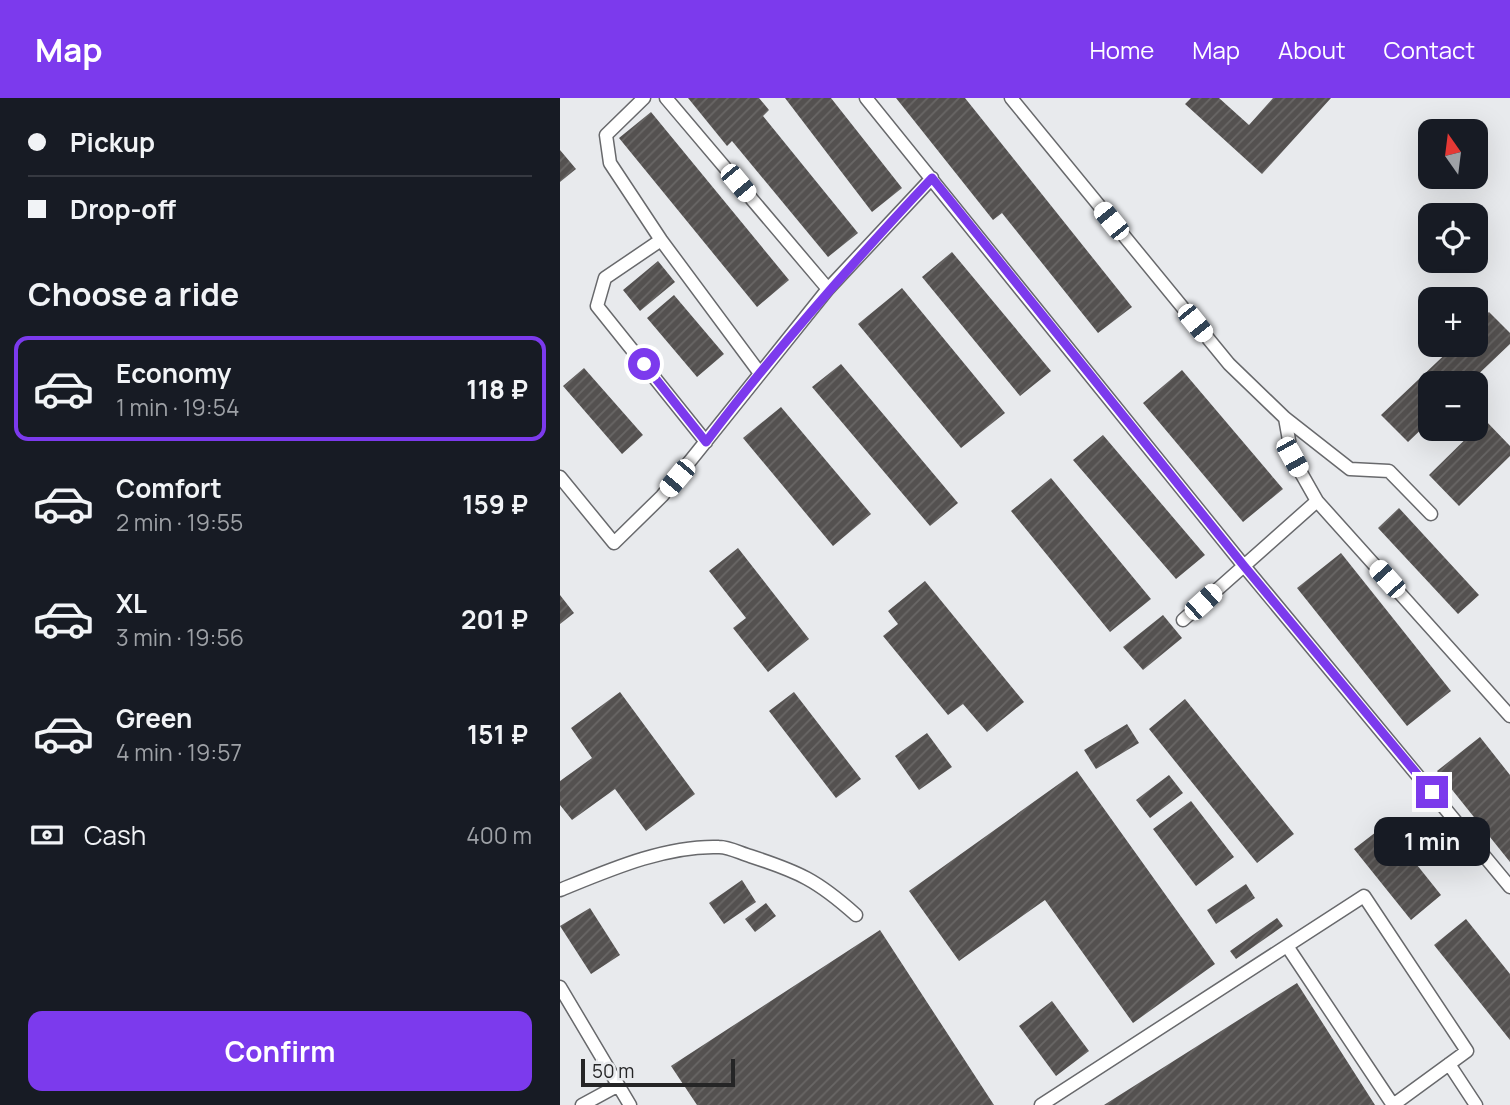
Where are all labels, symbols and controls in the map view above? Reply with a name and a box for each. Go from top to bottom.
text: Map [35,27,103,72]
text: Home [1089,33,1154,66]
text: Map [1192,33,1240,66]
text: About [1278,33,1346,66]
text: Contact [1384,33,1475,66]
north arrow [1418,119,1488,189]
map controls [1418,119,1488,441]
text: Pickup [70,124,155,160]
car [717,160,760,206]
text: Drop-off [70,191,176,227]
car [1090,198,1133,244]
button: locate [1418,203,1488,273]
text: Choose a ride [28,272,239,316]
button: + [1418,287,1488,357]
car [1174,300,1217,346]
route start [628,348,660,380]
text: Economy [116,355,231,391]
icon: car [32,357,95,420]
text: 118 ₽ [466,371,528,407]
button: − [1418,371,1488,441]
text: 1 min · 19:54 [116,391,239,423]
car [1273,434,1312,480]
car [656,455,699,501]
text: Comfort [116,470,222,506]
icon: car [32,472,95,535]
text: 159 ₽ [462,486,528,522]
text: 2 min · 19:55 [116,506,243,538]
car [1366,556,1409,602]
car [1181,580,1226,624]
text: XL [116,585,147,621]
icon: car [32,587,95,650]
text: 201 ₽ [461,601,528,637]
text: 3 min · 19:56 [116,621,244,653]
text: Green [116,700,192,736]
icon: car [32,702,95,765]
text: 151 ₽ [467,716,528,752]
text: 4 min · 19:57 [116,736,242,768]
route end [1416,776,1448,808]
icon: cash [28,816,66,854]
callout: 1 min [1374,816,1490,866]
text: Cash [84,817,146,853]
text: 400 m [466,819,532,851]
text: 1 min [1404,825,1460,857]
button: Confirm [28,1011,532,1091]
scale bar [581,1056,735,1088]
text: 50 m [592,1058,634,1084]

